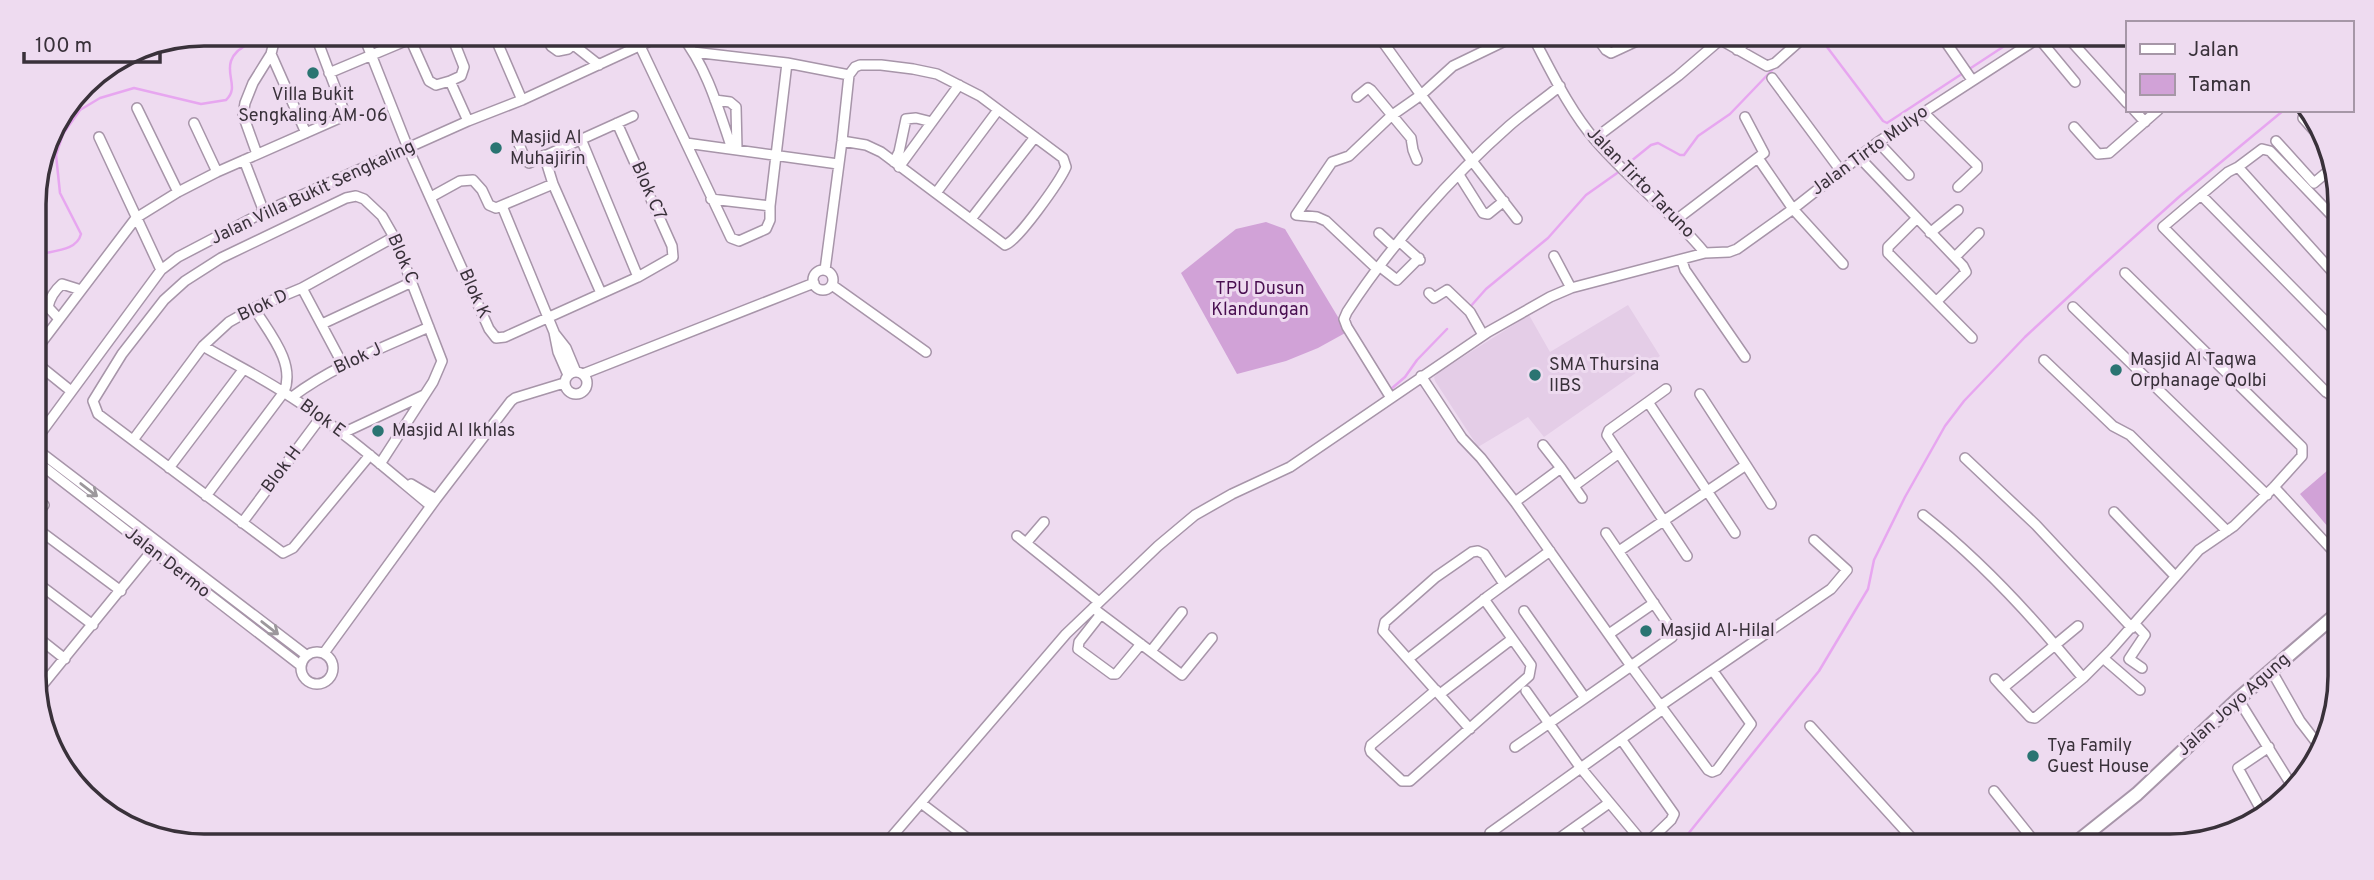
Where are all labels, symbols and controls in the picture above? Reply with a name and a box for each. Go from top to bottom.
scale bar [24,21,161,65]
legend [2126,21,2353,112]
text: 100 m [35,33,92,60]
text: Jalan [2188,37,2239,64]
marker: Villa Bukit Sengkaling AM-06 [305,65,321,81]
text: Taman [2188,72,2251,99]
place label: Villa Bukit Sengkaling AM-06 [238,84,388,128]
street label: Jalan Tirto Mulyo [1807,101,1933,201]
street label: Jalan Tirto Taruno [1581,122,1699,244]
place label: Masjid Al Muhajirin [510,127,586,171]
street label: Jalan Villa Bukit Sengkaling [207,135,419,251]
marker: Masjid Al Muhajirin [488,140,504,156]
street label: Blok C7 [625,158,671,224]
street label: Blok C [381,231,423,287]
street label: Blok K [453,265,495,323]
park label: TPU Dusun Klandungan [1211,278,1309,322]
street label: Blok D [234,284,292,328]
street label: Blok J [330,338,386,380]
place label: Masjid Al Taqwa Orphanage Qolbi [2130,349,2267,393]
place label: SMA Thursina IIBS [1549,354,1659,398]
marker: Masjid Al Taqwa Orphanage Qolbi [2108,362,2124,378]
marker: SMA Thursina IIBS [1527,367,1543,383]
street label: Blok E [295,395,349,443]
place label: Masjid Al Ikhlas [392,420,515,443]
marker: Masjid Al Ikhlas [370,423,386,439]
street label: Blok H [257,442,307,498]
one-way arrow [79,482,98,497]
street label: Jalan Dermo [120,522,214,604]
one-way arrow [260,620,279,635]
place label: Masjid Al-Hilal [1660,620,1775,643]
marker: Masjid Al-Hilal [1638,623,1654,639]
street label: Jalan Joyo Agung [2173,648,2295,762]
place label: Tya Family Guest House [2047,735,2149,779]
marker: Tya Family Guest House [2025,748,2041,764]

